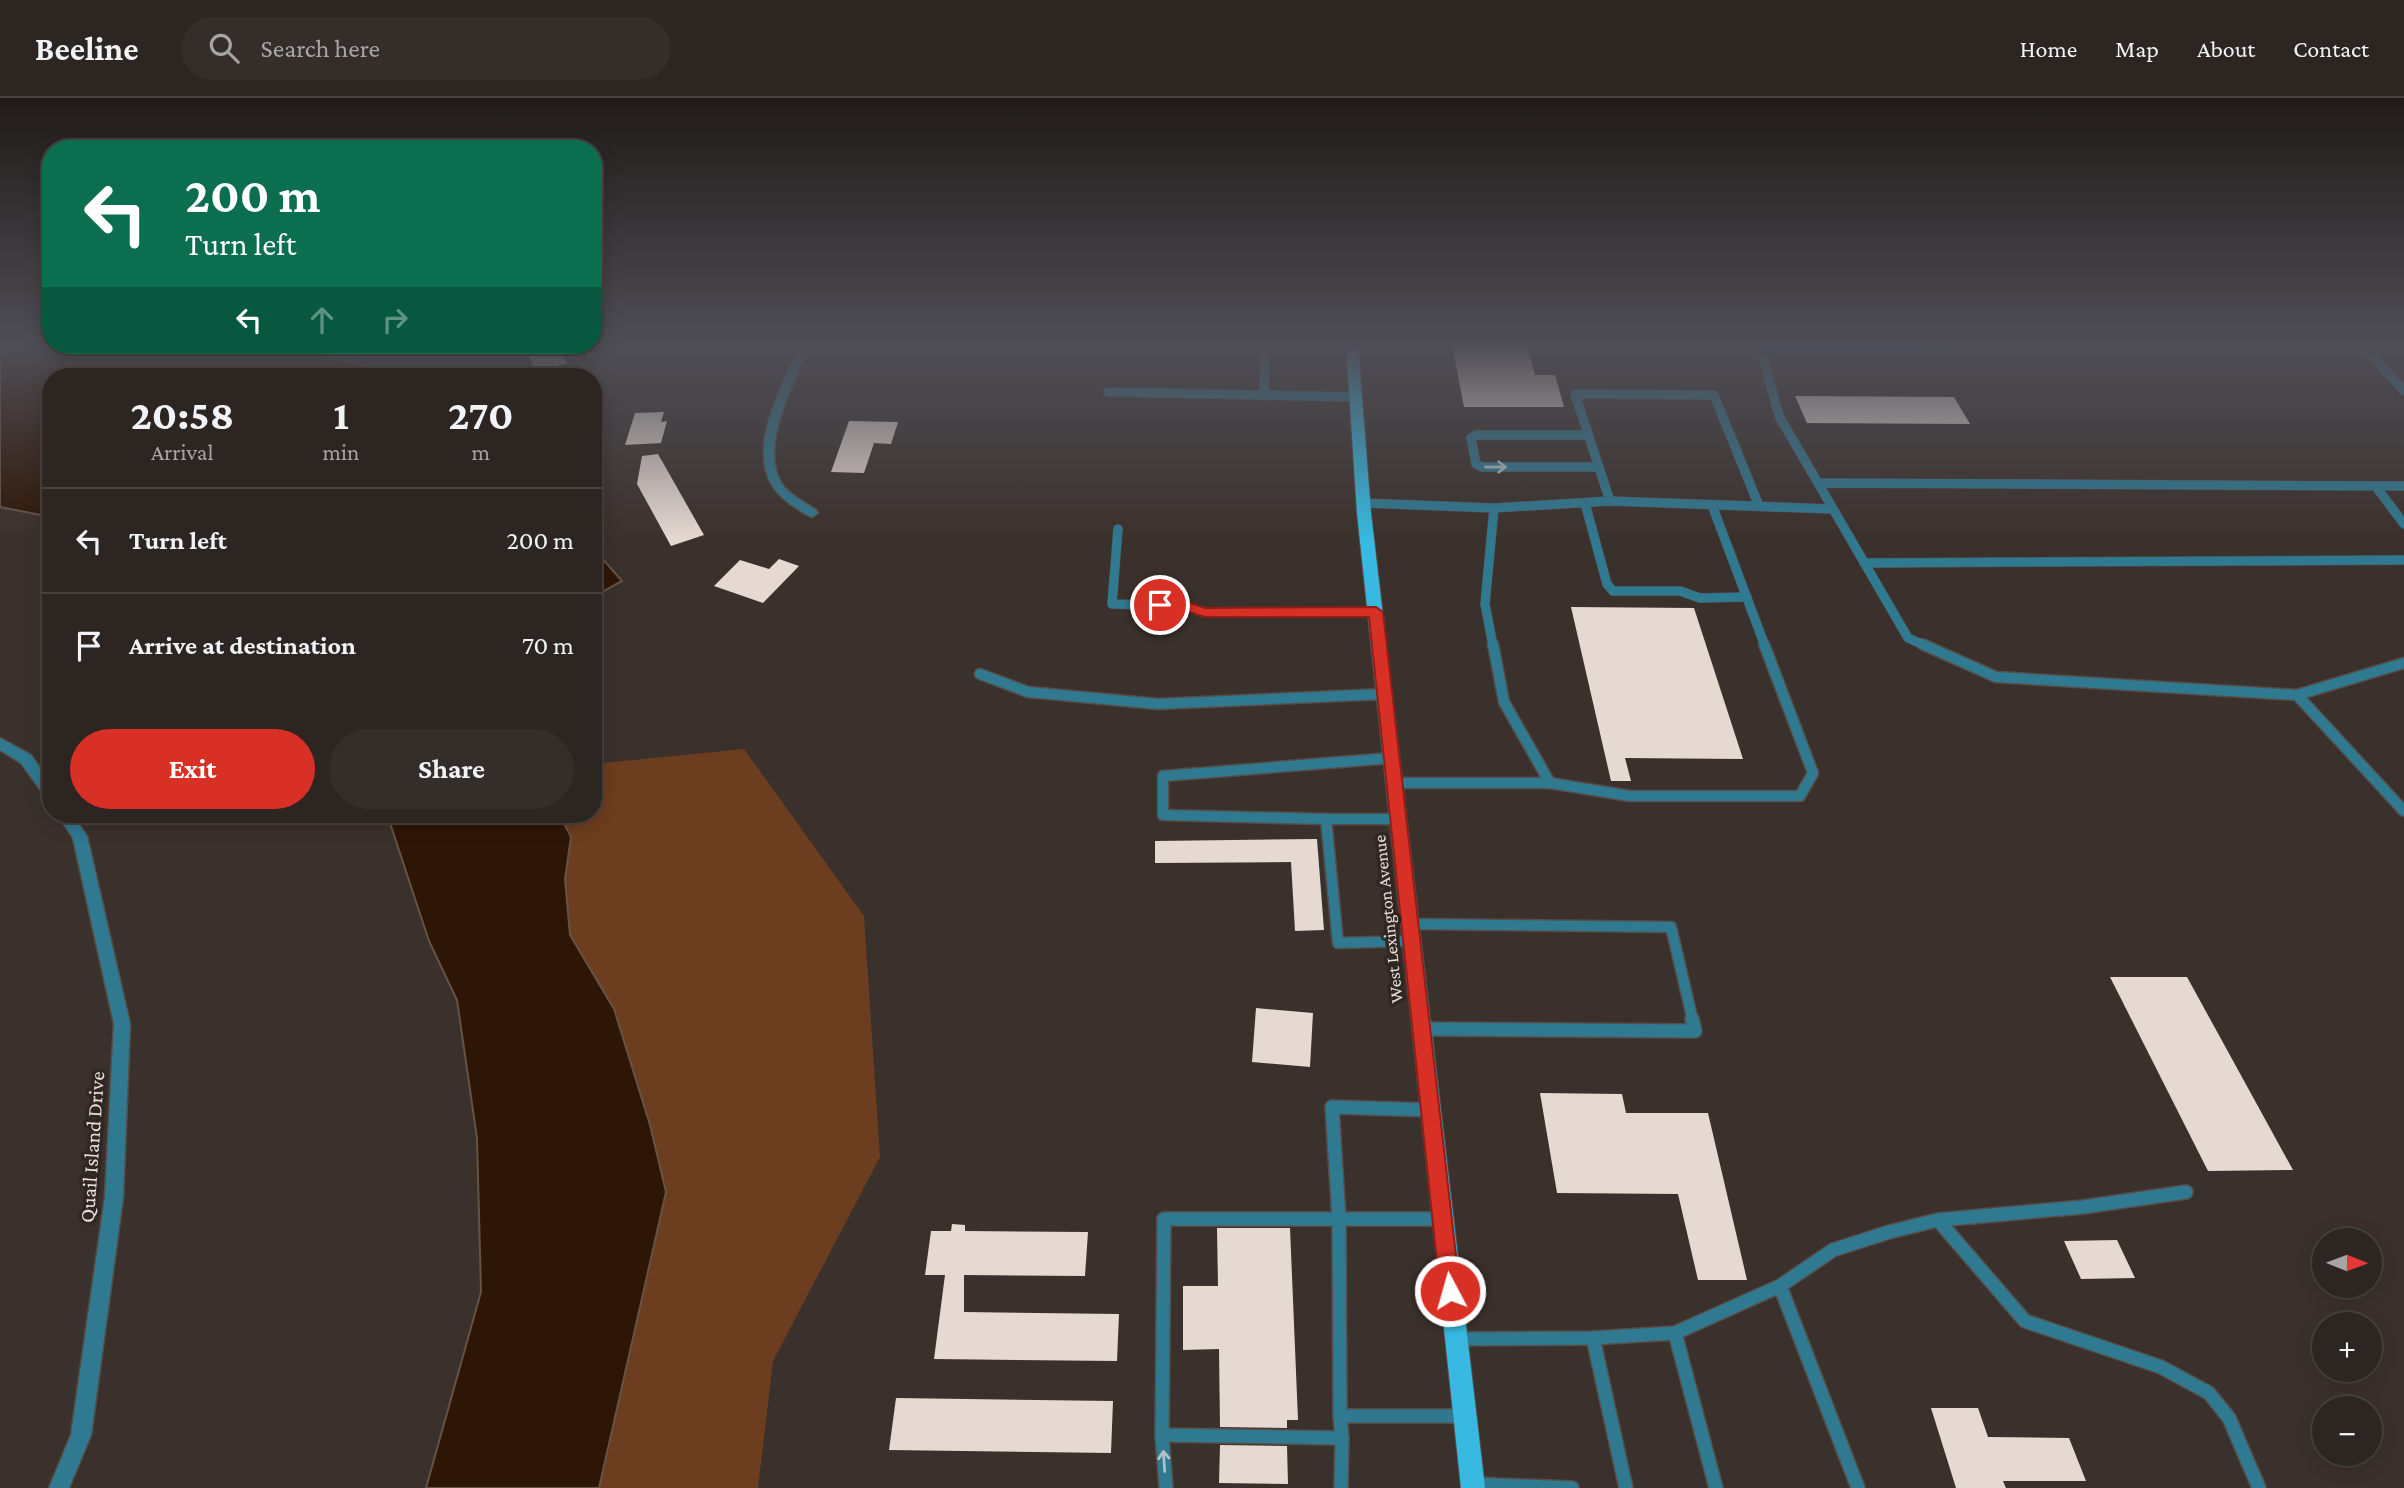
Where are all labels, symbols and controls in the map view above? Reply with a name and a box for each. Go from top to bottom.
search box [181,17,671,80]
icon: search [205,29,243,67]
text: Beeline [35,30,139,67]
text: Search here [261,34,380,63]
text: Home [2020,35,2077,62]
text: Map [2115,35,2159,62]
text: About [2197,35,2255,62]
text: Contact [2293,35,2369,62]
icon: left [70,168,161,259]
text: 200 m [185,168,320,223]
text: Turn left [185,226,296,262]
icon: left [230,301,268,339]
icon: ahead [303,301,341,339]
icon: right [376,301,414,339]
text: 20:58 [130,391,234,438]
text: 1 [333,391,349,438]
text: 270 [448,391,514,438]
text: Arrival [151,439,214,465]
text: min [323,439,359,465]
text: m [471,439,490,465]
one-way arrow [1485,460,1508,474]
icon: left [70,522,108,560]
text: Turn left [129,526,227,555]
text: 200 m [506,526,574,555]
pin [1130,575,1190,635]
icon: arrive [1141,586,1179,624]
icon: arrive [70,627,108,665]
text: Arrive at destination [129,631,356,660]
text: 70 m [522,631,574,660]
button: Exit [70,729,315,809]
button: Share [329,729,574,809]
street label: West Lexington Avenue [1369,834,1407,1004]
street label: Quail Island Drive [75,1071,109,1223]
north arrow [2312,1228,2382,1298]
map controls [2312,1228,2382,1466]
position arrow [1413,1254,1487,1328]
button: + [2312,1312,2382,1382]
button: − [2312,1396,2382,1466]
one-way arrow [1157,1450,1170,1473]

